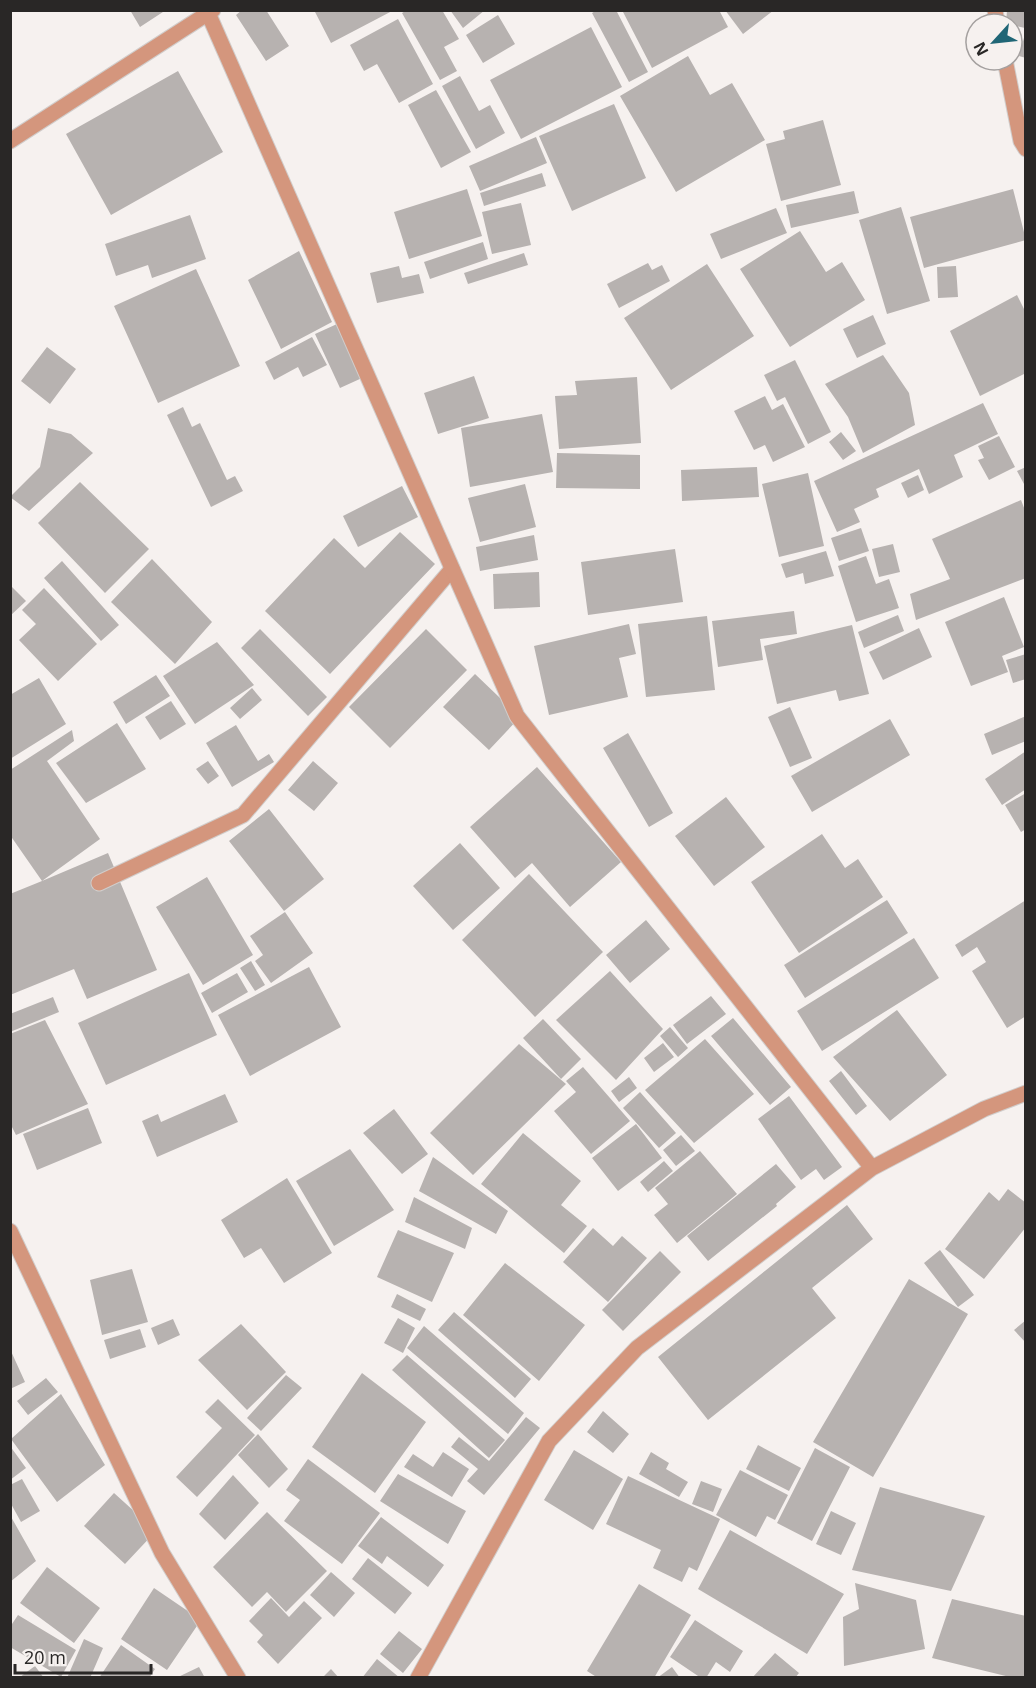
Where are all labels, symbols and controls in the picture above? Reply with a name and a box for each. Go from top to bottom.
north arrow [964,12,1024,72]
text: N [968,38,993,60]
scale bar [15,1637,152,1675]
text: 20 m [24,1645,66,1669]

